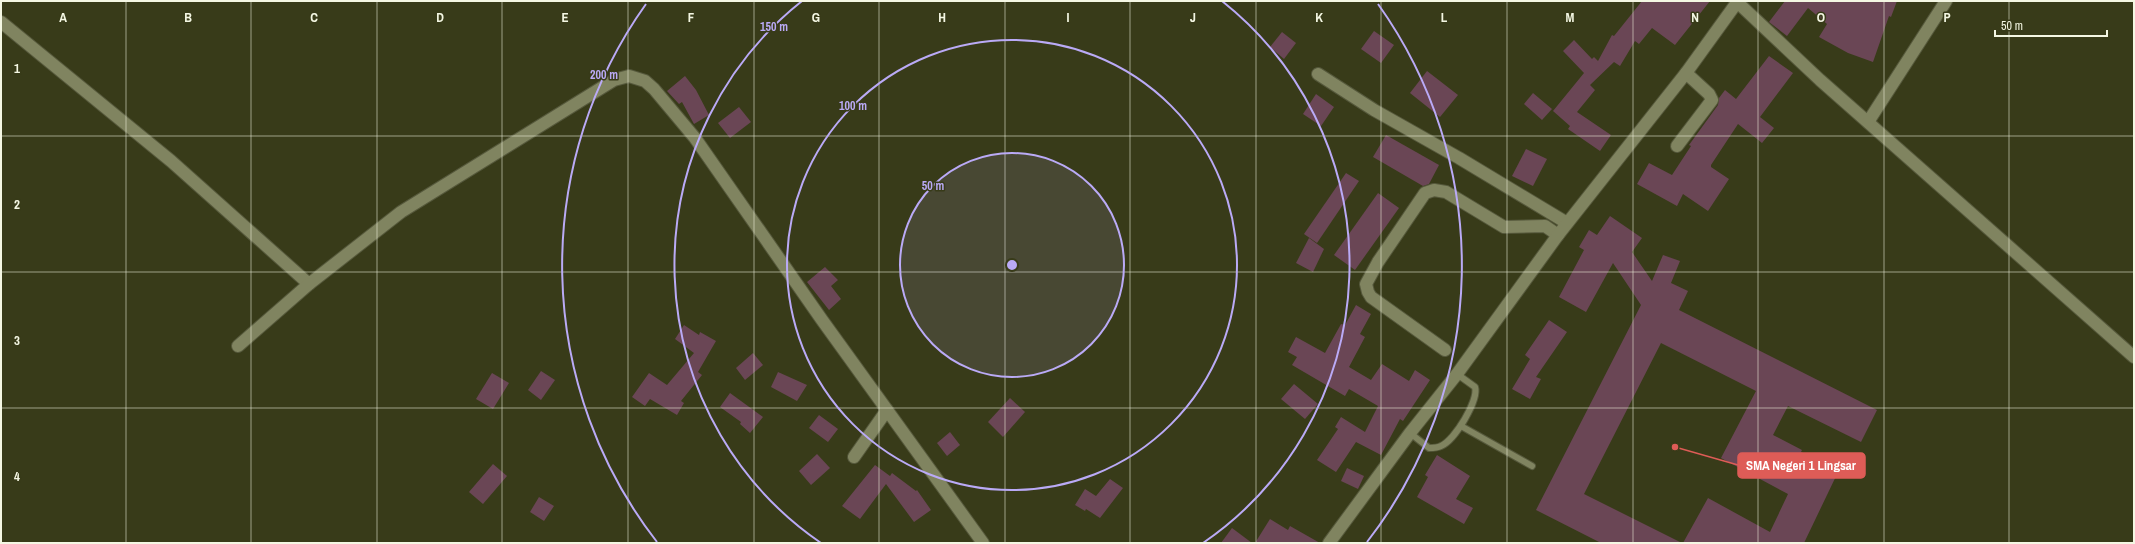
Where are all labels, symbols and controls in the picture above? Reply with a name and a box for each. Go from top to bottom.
text: A [59,9,67,26]
text: B [184,9,192,26]
text: C [310,9,318,26]
text: D [436,9,444,26]
text: E [561,9,569,26]
text: F [688,9,695,26]
text: G [812,9,820,26]
text: H [938,9,946,26]
text: I [1067,9,1070,26]
text: J [1190,9,1196,26]
text: K [1315,9,1323,26]
text: L [1441,9,1448,26]
text: M [1566,9,1575,26]
text: N [1691,9,1699,26]
text: O [1817,9,1825,26]
text: P [1943,9,1951,26]
scale bar [1995,12,2107,38]
text: 50 m [2001,18,2023,34]
text: 150 m [760,19,788,35]
text: 1 [14,60,20,77]
text: 200 m [590,67,618,83]
text: 100 m [839,98,867,114]
text: 50 m [922,178,944,194]
text: 2 [14,196,20,213]
centre of rings [1005,258,1019,272]
text: 3 [14,332,20,349]
callout: SMA Negeri 1 Lingsar [1738,453,1865,478]
text: SMA Negeri 1 Lingsar [1746,457,1857,474]
text: 4 [14,468,20,485]

